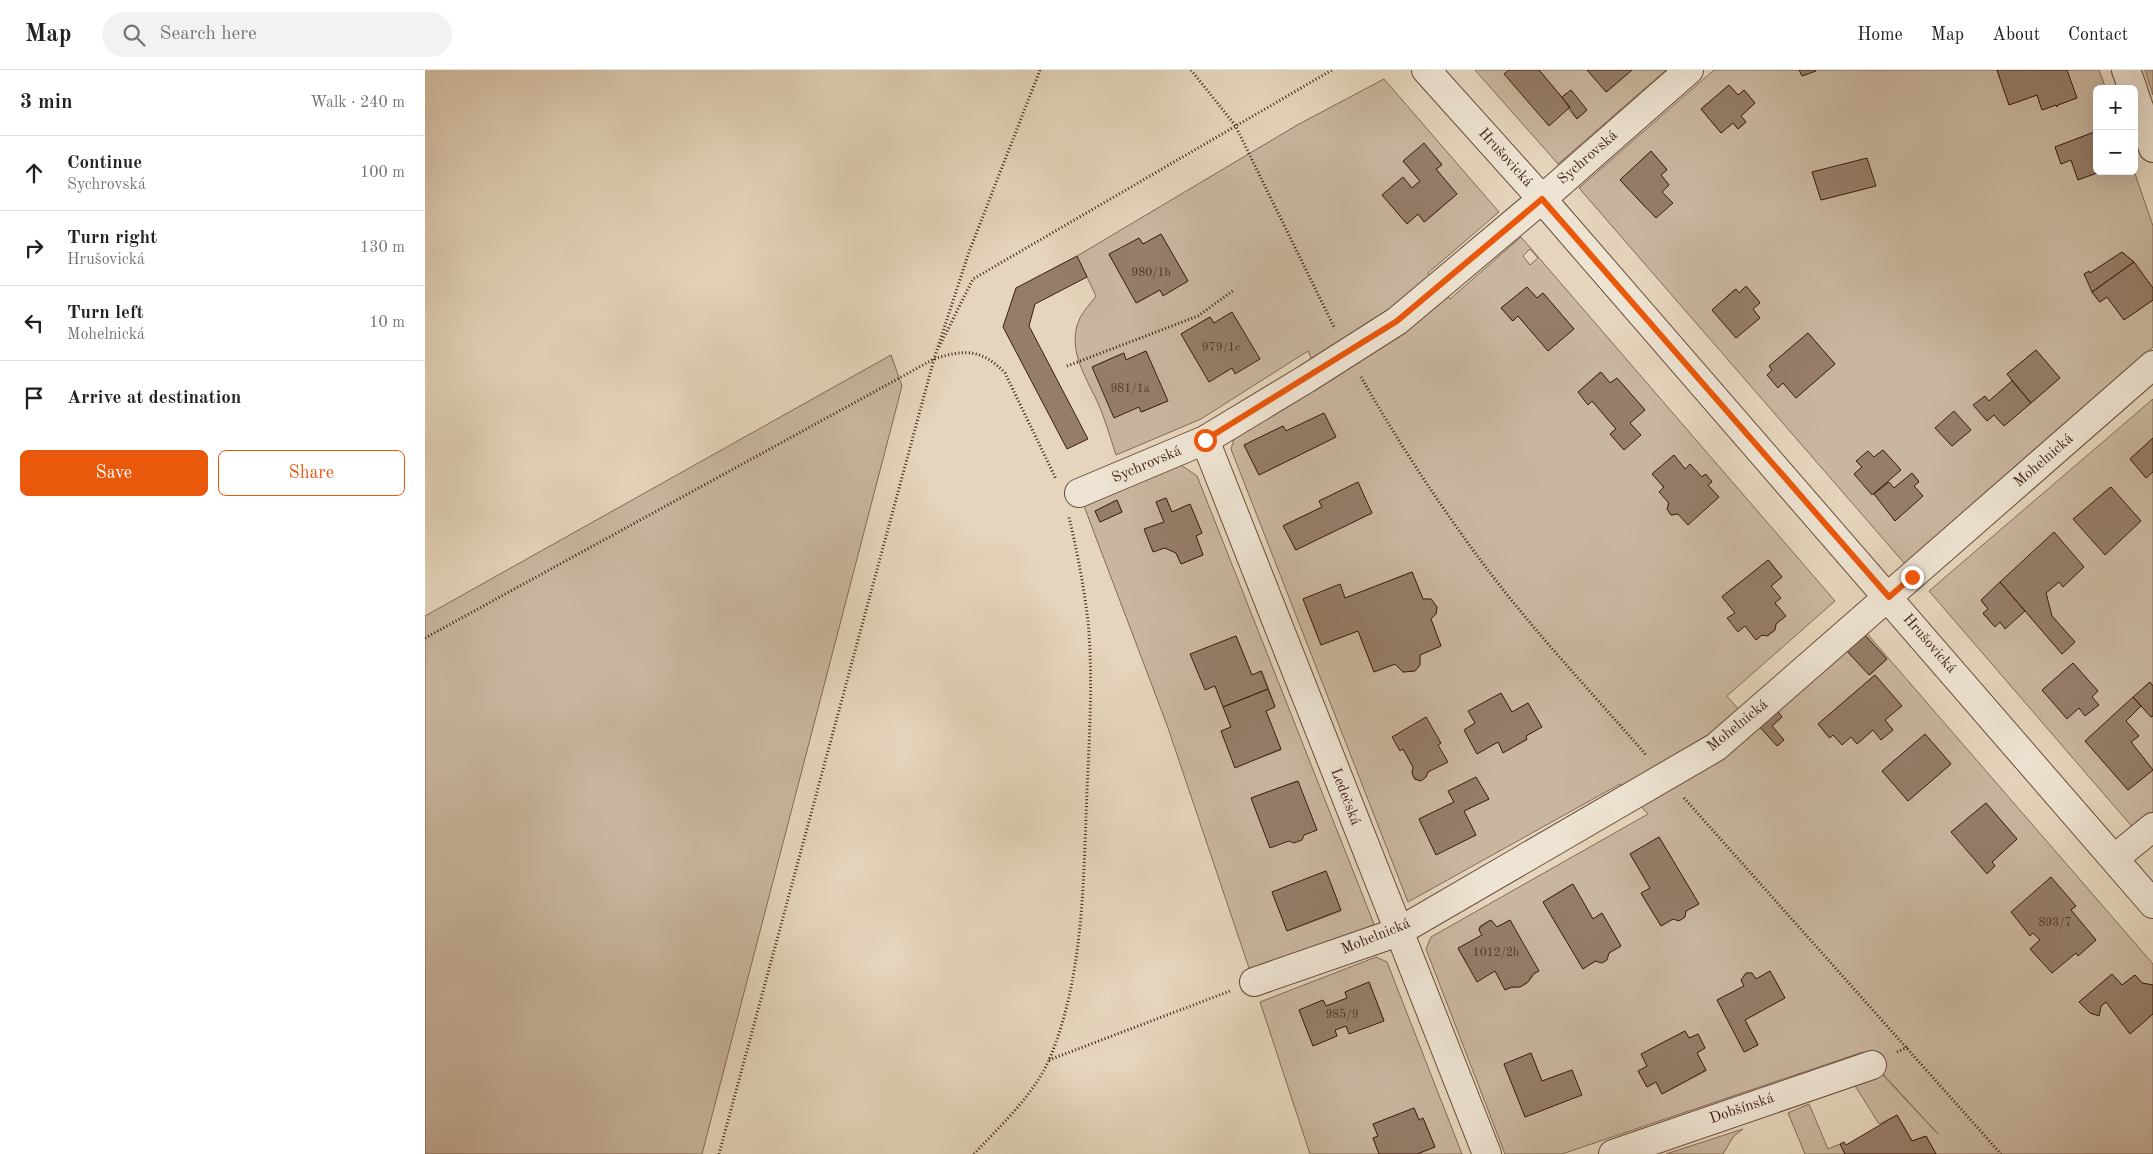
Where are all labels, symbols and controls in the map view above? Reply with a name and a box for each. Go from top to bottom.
search box [102,12,452,57]
icon: search [120,21,148,49]
text: Map [25,23,72,47]
text: Search here [160,25,257,44]
text: Home [1857,26,1903,44]
text: Map [1931,26,1964,44]
text: About [1992,26,2040,44]
text: Contact [2068,26,2128,44]
map controls [2093,85,2138,175]
button: + [2093,85,2138,130]
text: 3 min [20,92,73,113]
text: Walk · 240 m [310,95,405,111]
street label: Hrušovická [1475,126,1535,191]
street label: Sychrovská [1555,128,1621,188]
button: − [2093,130,2138,175]
text: Continue [67,154,142,173]
icon: ahead [20,159,48,187]
text: 100 m [360,165,405,181]
text: Sychrovská [67,177,146,193]
text: Turn right [67,229,157,248]
icon: right [20,234,48,262]
text: 130 m [360,240,405,256]
text: Hrušovická [67,252,145,268]
house number: 980/1b [1131,267,1171,279]
text: Turn left [67,304,144,323]
icon: left [20,309,48,337]
text: 10 m [369,315,405,331]
text: Mohelnická [67,327,145,343]
house number: 979/1c [1202,342,1240,354]
house number: 981/1a [1110,383,1150,395]
icon: arrive [20,384,48,412]
text: Arrive at destination [67,389,241,408]
route start [1194,429,1217,452]
street label: Mohelnická [2012,431,2077,491]
street label: Sychrovská [1110,443,1184,486]
button: Save [20,450,208,496]
button: Share [218,450,405,496]
route end [1901,566,1924,589]
street label: Hrušovická [1899,612,1959,677]
street label: Mohelnická [1705,697,1772,755]
street label: Ledečská [1327,766,1363,828]
street label: Mohelnická [1339,916,1413,958]
house number: 893/7 [2038,917,2072,929]
house number: 1012/2b [1473,947,1519,959]
house number: 985/9 [1325,1008,1359,1021]
street label: Dobšínská [1708,1091,1777,1127]

